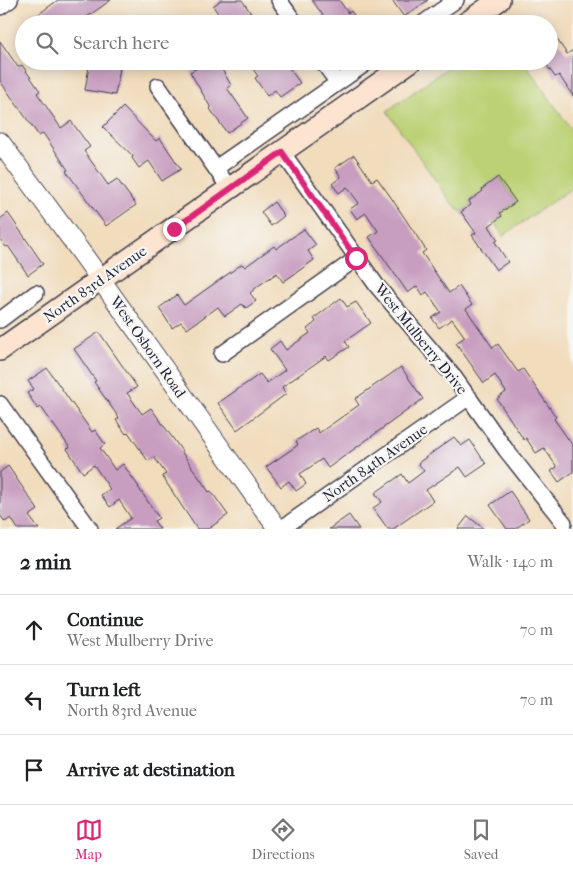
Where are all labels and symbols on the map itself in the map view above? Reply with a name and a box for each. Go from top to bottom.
route end [163,218,186,241]
street label: North 83rd Avenue [40,241,150,326]
route start [345,247,368,270]
street label: West Mulberry Drive [370,279,472,398]
street label: West Osborn Road [106,292,190,402]
street label: North 84th Avenue [319,420,431,506]

